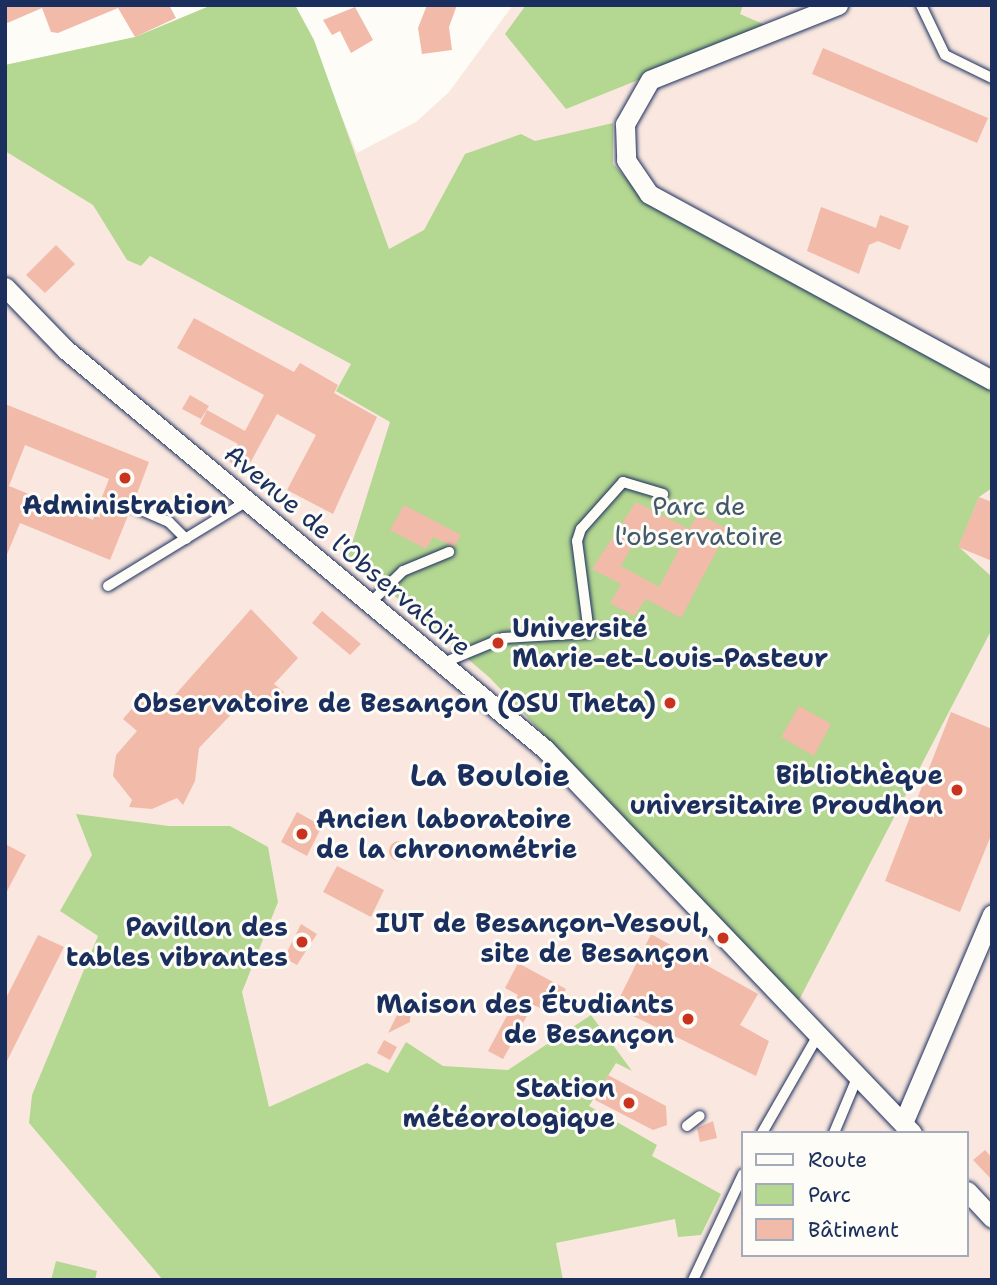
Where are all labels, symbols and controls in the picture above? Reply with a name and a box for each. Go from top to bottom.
street label: Avenue de l'Observatoire [218,438,478,662]
marker: Administration [117,470,133,486]
place label: Administration [22,489,228,521]
park label: Parc de l'observatoire [615,490,783,552]
place label: Université Marie-et-Louis-Pasteur [512,612,828,674]
marker: Université Marie-et-Louis-Pasteur [490,635,506,651]
place label: Observatoire de Besançon (OSU Theta) [133,687,656,719]
marker: Observatoire de Besançon (OSU Theta) [662,695,678,711]
district label: La Bouloie [410,758,570,794]
place label: Bibliothèque universitaire Proudhon [630,759,943,820]
marker: Bibliothèque universitaire Proudhon [949,782,965,798]
place label: Ancien laboratoire de la chronométrie [316,803,577,864]
marker: Ancien laboratoire de la chronométrie [294,826,310,842]
place label: IUT de Besançon-Vesoul, site de Besançon [376,907,709,968]
place label: Pavillon des tables vibrantes [66,911,288,972]
marker: IUT de Besançon-Vesoul, site de Besançon [715,930,731,946]
marker: Pavillon des tables vibrantes [294,934,310,950]
place label: Maison des Étudiants de Besançon [376,988,674,1050]
marker: Maison des Étudiants de Besançon [680,1011,696,1027]
place label: Station météorologique [403,1072,615,1134]
marker: Station météorologique [621,1095,637,1111]
legend [741,1131,969,1257]
text: Route [808,1146,867,1174]
text: Parc [808,1181,851,1209]
text: Bâtiment [808,1216,899,1244]

